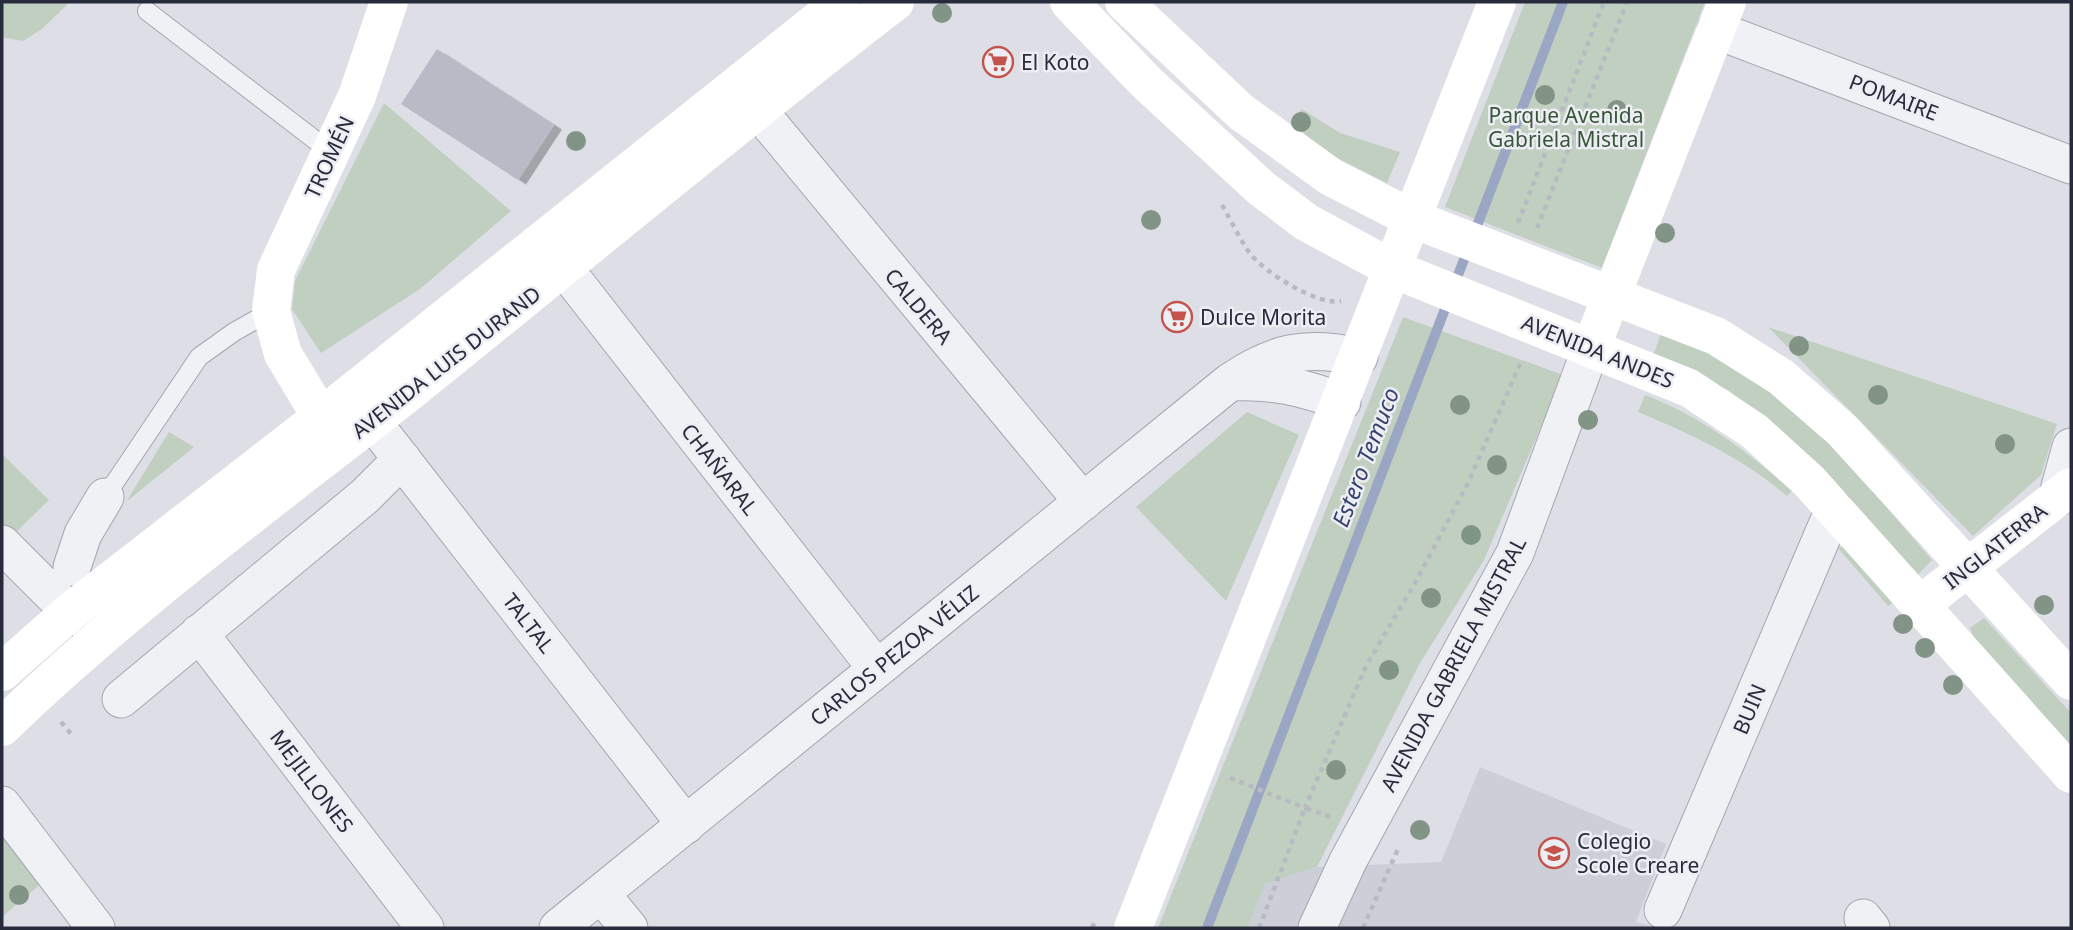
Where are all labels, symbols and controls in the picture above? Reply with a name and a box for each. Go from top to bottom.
supermarket icon: El Koto [981,45,1015,79]
place label: El Koto [1021,48,1090,76]
street label: POMAIRE [1845,67,1943,127]
park label: Parque Avenida Gabriela Mistral [1488,101,1644,153]
street label: TROMÉN [298,111,360,203]
street label: CALDERA [879,262,959,350]
street label: AVENIDA LUIS DURAND [346,279,546,445]
supermarket icon: Dulce Morita [1160,300,1194,334]
place label: Dulce Morita [1200,303,1326,331]
street label: AVENIDA ANDES [1518,308,1678,394]
water label: Estero Temuco [1324,383,1406,531]
street label: CHAÑARAL [675,417,765,521]
street label: INGLATERRA [1937,496,2053,595]
street label: AVENIDA GABRIELA MISTRAL [1374,532,1532,796]
street label: CARLOS PEZOA VÉLIZ [804,578,984,732]
street label: TALTAL [497,587,561,659]
street label: BUIN [1726,680,1772,738]
street label: MEJILLONES [264,724,360,838]
place label: Colegio Scole Creare [1577,827,1699,879]
school or university icon: Colegio Scole Creare [1537,836,1571,870]

